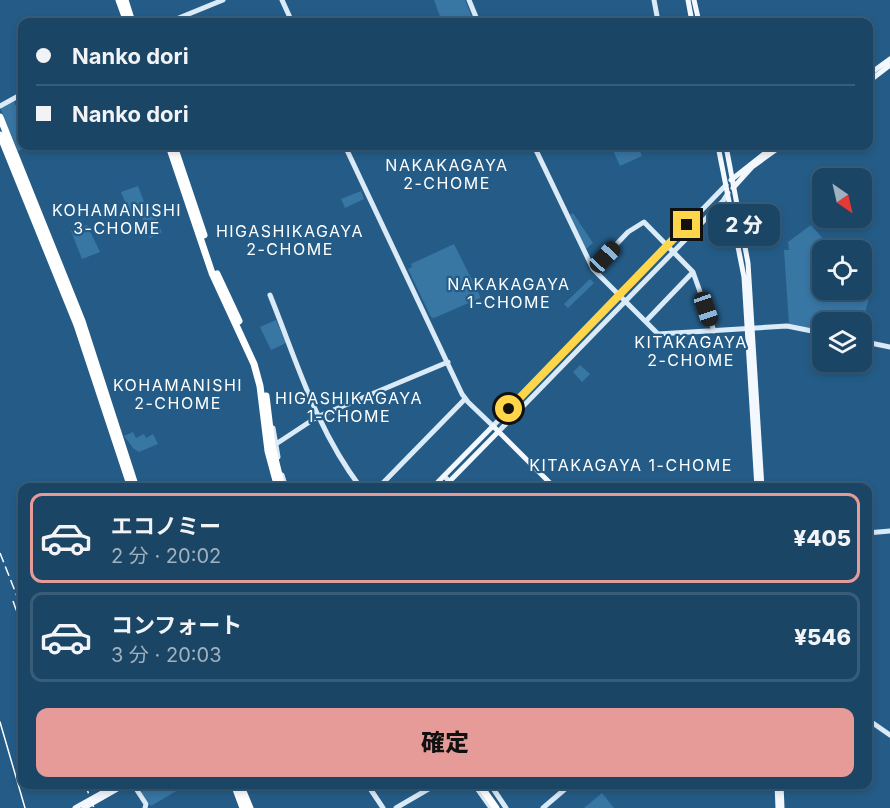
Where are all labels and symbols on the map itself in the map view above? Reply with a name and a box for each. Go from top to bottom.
district label: NAKAKAGAYA 2-CHOME [385,155,509,193]
north arrow [812,168,872,228]
district label: KOHAMANISHI 3-CHOME [52,200,182,238]
callout: 2 分 [708,204,780,246]
route end [673,211,700,238]
district label: HIGASHIKAGAYA 2-CHOME [216,221,364,259]
car [586,238,624,276]
district label: NAKAKAGAYA 1-CHOME [447,274,571,312]
car [692,289,720,329]
district label: KITAKAGAYA 2-CHOME [634,332,748,370]
district label: KOHAMANISHI 2-CHOME [113,375,243,413]
district label: HIGASHIKAGAYA 1-CHOME [275,388,423,426]
route start [495,395,522,422]
district label: KITAKAGAYA 1-CHOME [529,455,733,475]

